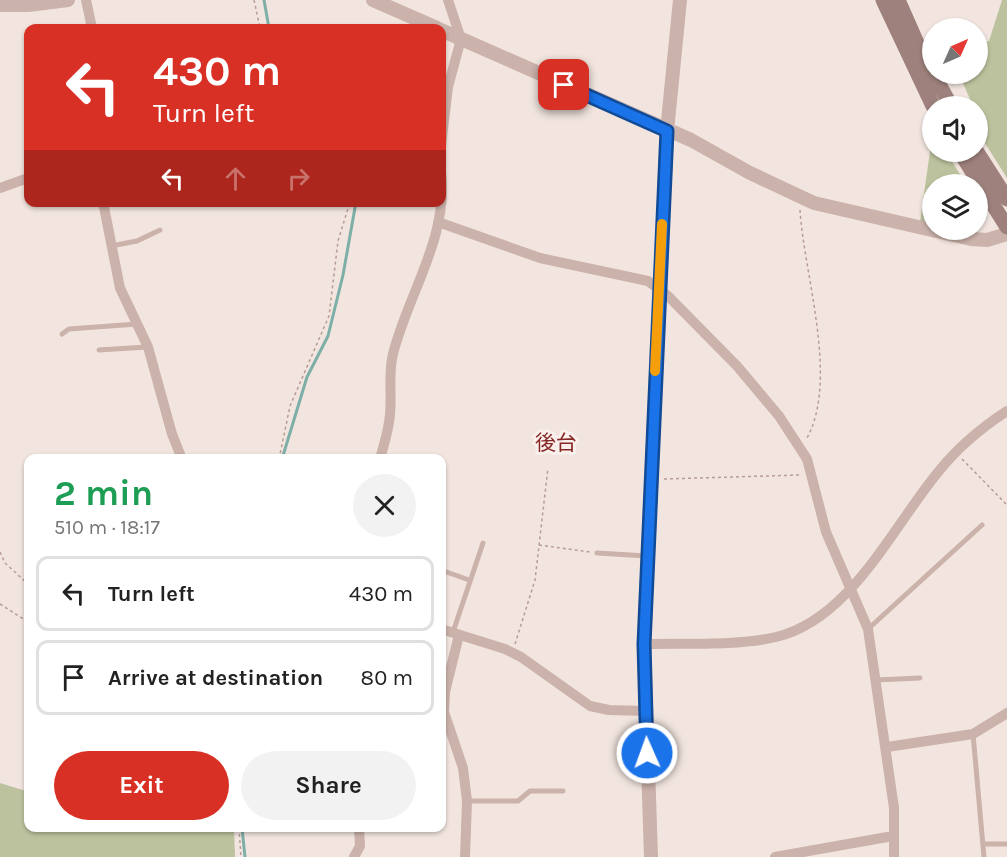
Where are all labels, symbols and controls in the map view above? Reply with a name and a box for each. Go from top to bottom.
north arrow [922,18,988,84]
map controls [922,18,988,240]
text: 430 m [153,46,281,96]
icon: left [54,48,132,126]
pin [538,59,589,110]
icon: arrive [547,68,580,101]
button: sound [922,96,988,162]
text: Turn left [153,97,254,129]
icon: left [156,162,189,195]
icon: ahead [219,162,252,195]
icon: right [282,162,315,195]
button: layers [922,174,988,240]
district label: 後台 [535,431,577,455]
text: 2 min [54,472,153,514]
button: close [353,474,416,537]
text: 510 m · 18:17 [54,516,160,539]
icon: left [57,577,90,610]
text: Turn left [108,581,195,607]
text: 430 m [349,581,413,607]
icon: arrive [57,661,90,694]
text: Arrive at destination [108,665,323,691]
text: 80 m [361,665,413,691]
position arrow [615,721,679,785]
button: Exit [54,751,229,820]
button: Share [241,751,416,820]

